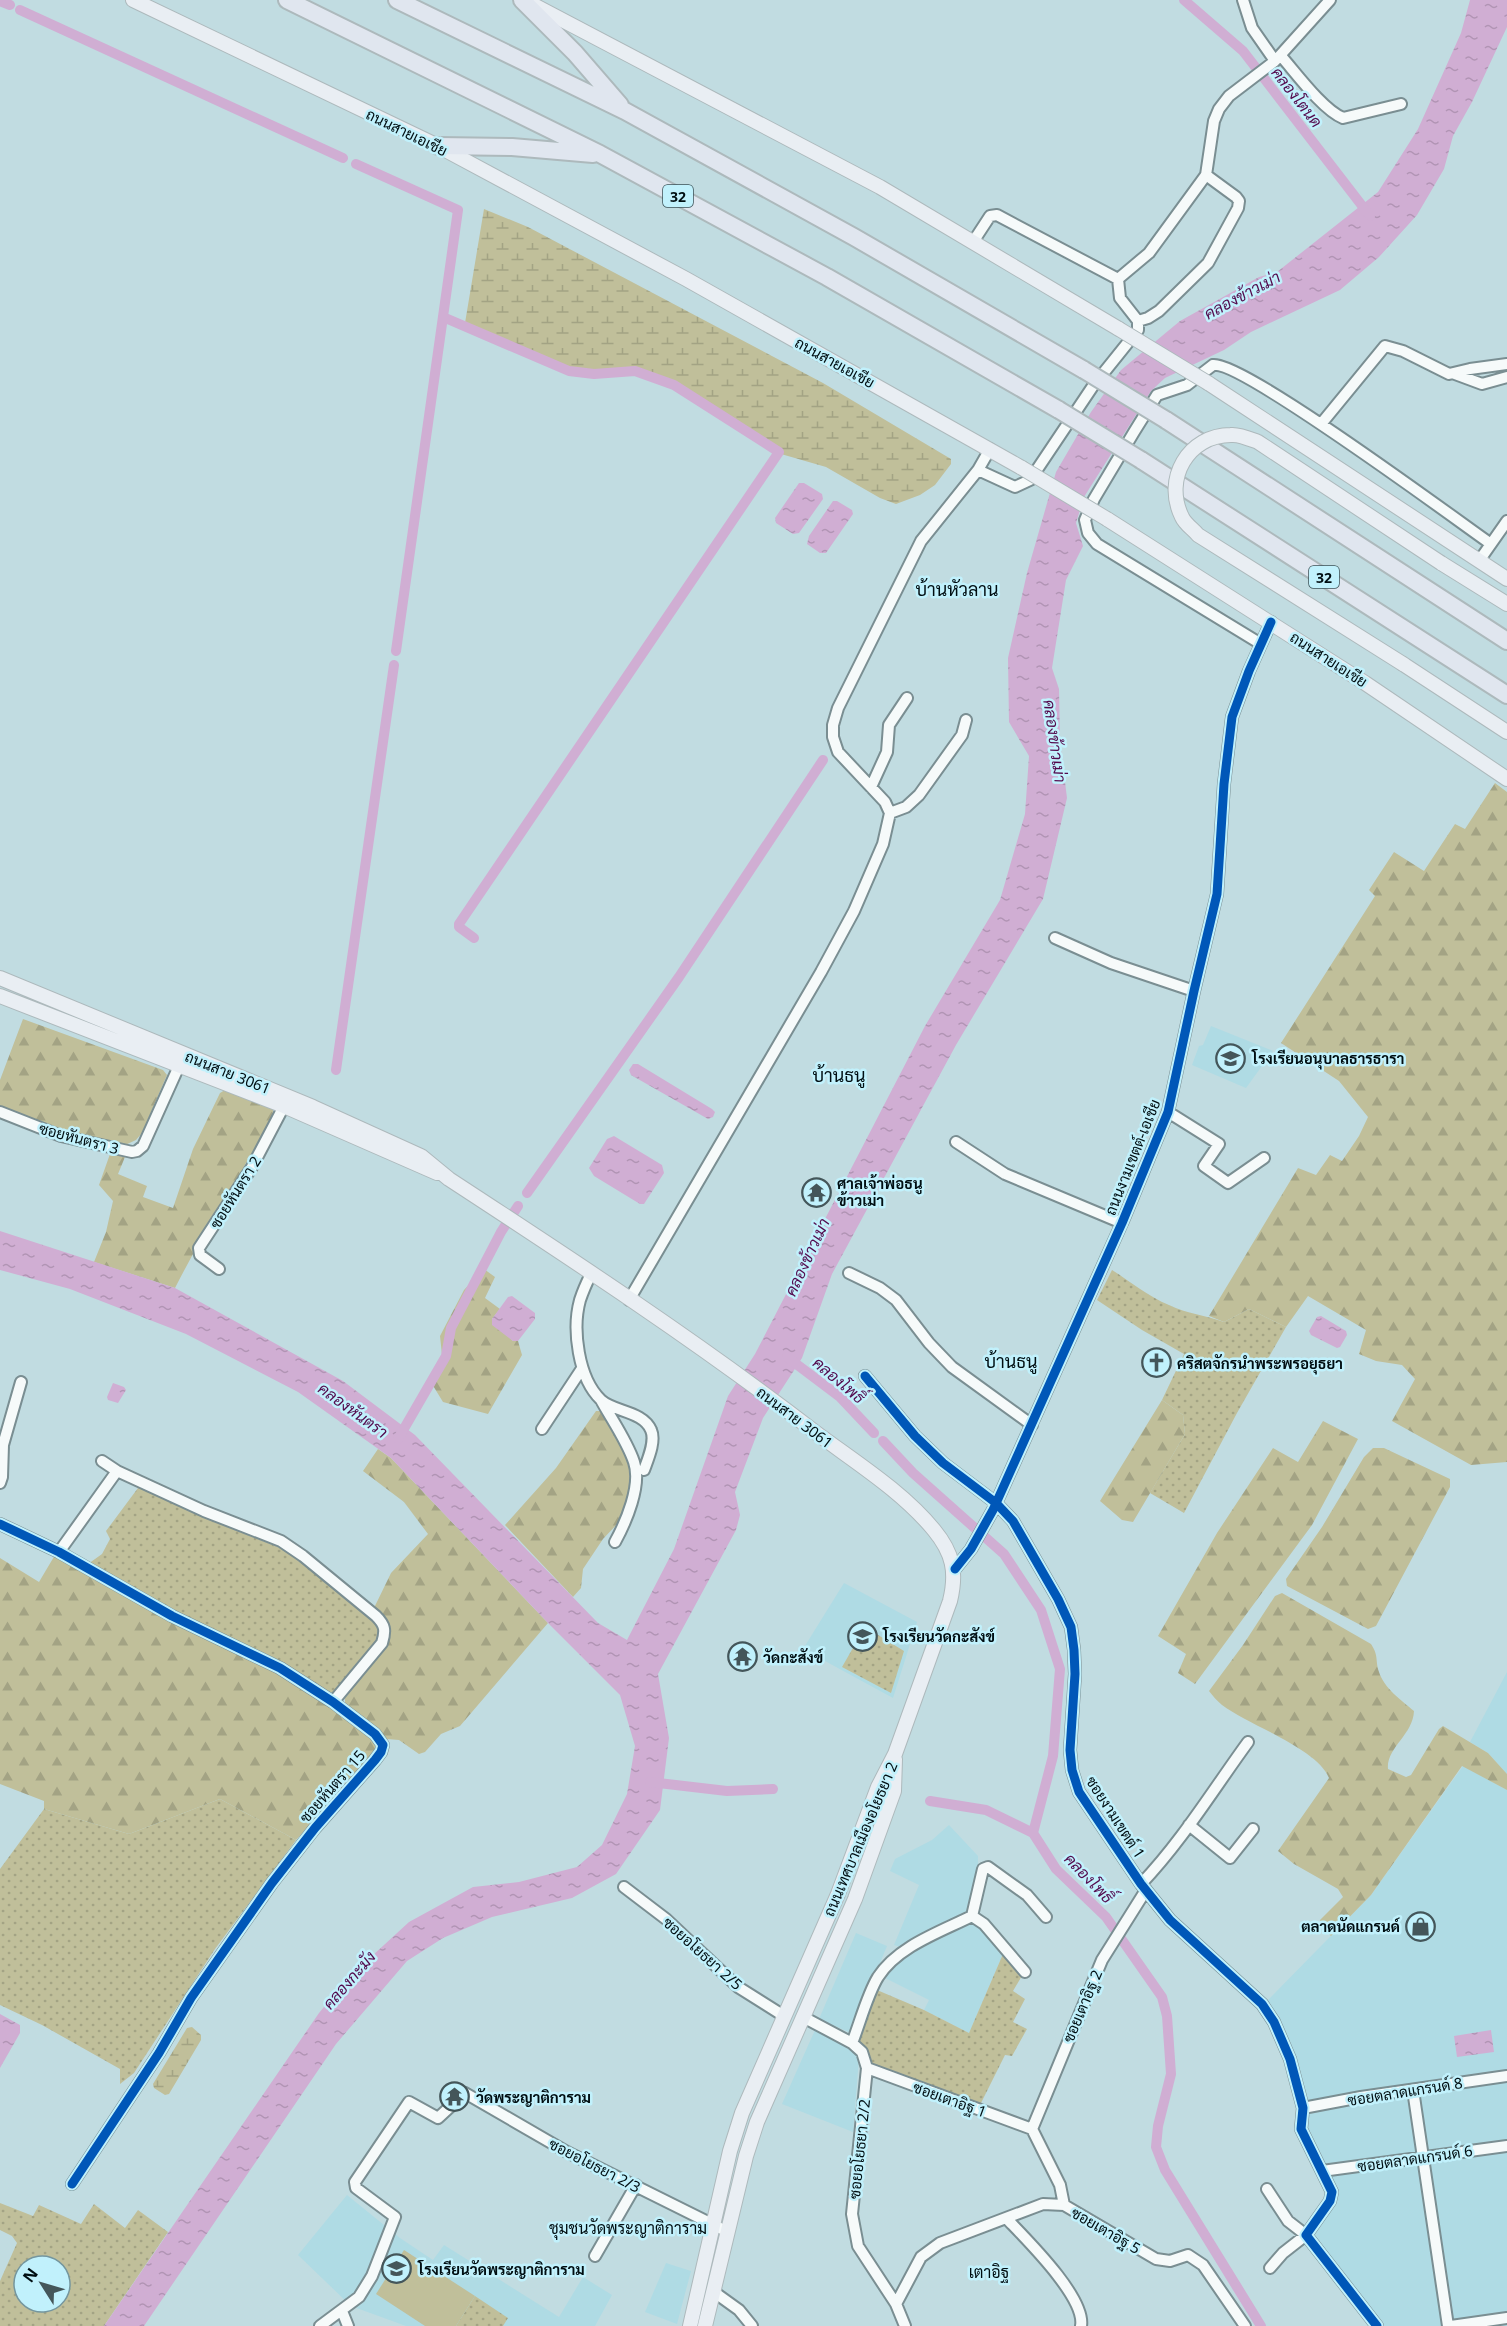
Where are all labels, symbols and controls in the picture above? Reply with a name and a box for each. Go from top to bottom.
water label: คลองโตนด [1266,62,1328,132]
street label: ถนนสายเอเชีย [363,104,451,160]
road number: 32 [663,185,693,207]
water label: คลองข้าวเม่า [1200,266,1284,324]
street label: ถนนสายเอเชีย [792,332,878,392]
road number: 32 [1309,566,1339,588]
district label: บ้านหัวลาน [915,577,999,601]
street label: ถนนสายเอเชีย [1287,627,1371,691]
water label: คลองข้าวเม่า [1038,698,1072,784]
school or university icon: โรงเรียนอนุบาลธารธารา [1215,1042,1247,1074]
street label: ถนนสาย 3061 [182,1046,274,1098]
place label: โรงเรียนอนุบาลธารธารา [1251,1048,1404,1070]
district label: บ้านธนู [812,1063,866,1089]
street label: ถนนงามเขตต์-เอเชีย [1100,1096,1164,1218]
street label: ซอยหันตรา 3 [37,1118,121,1158]
street label: ซอยหันตรา 2 [205,1152,265,1232]
place label: ศาลเจ้าพ่อธนู ข้าวเม่า [837,1173,923,1210]
temple icon: ศาลเจ้าพ่อธนู ข้าวเม่า [800,1176,832,1208]
water label: คลองข้าวเม่า [779,1214,835,1300]
church icon: คริสตจักรนำพระพรอยุธยา [1140,1347,1172,1379]
water label: คลองโพธิ์ [808,1349,874,1410]
district label: บ้านธนู [984,1349,1038,1375]
place label: คริสตจักรนำพระพรอยุธยา [1177,1353,1343,1375]
water label: คลองหันตรา [314,1377,392,1443]
street label: ถนนสาย 3061 [753,1382,837,1452]
school or university icon: โรงเรียนวัดกะสังข์ [846,1620,878,1652]
place label: โรงเรียนวัดกะสังข์ [882,1626,996,1646]
temple icon: วัดกะสังข์ [726,1641,758,1673]
place label: วัดกะสังข์ [763,1647,824,1667]
street label: ซอยหันตรา 15 [295,1745,369,1827]
street label: ถนนเทศบาลเมืองอโยธยา 2 [818,1759,902,1919]
street label: ซอยงามเขตต์ 1 [1082,1772,1150,1862]
water label: คลองโพธิ์ [1060,1846,1123,1910]
shop icon: ตลาดนัดแกรนด์ [1405,1910,1437,1942]
street label: ซอยอโยธยา 2/5 [659,1912,747,1994]
place label: ตลาดนัดแกรนด์ [1301,1916,1401,1936]
water label: คลองกะมัง [318,1946,380,2014]
street label: ซอยเตาอิฐ 2 [1058,1967,1107,2046]
street label: ซอยตลาดแกรนด์ 8 [1346,2072,1464,2110]
street label: ซอยเตาอิฐ 1 [910,2076,990,2123]
temple icon: วัดพระญาติการาม [439,2081,471,2113]
place label: วัดพระญาติการาม [476,2087,591,2107]
street label: ซอยอโยธยา 2/2 [844,2098,874,2200]
street label: ซอยอโยธยา 2/3 [546,2133,644,2197]
street label: ซอยตลาดแกรนด์ 6 [1356,2140,1474,2176]
street label: ซอยเตาอิฐ 5 [1067,2202,1144,2259]
district label: ชุมชนวัดพระญาติการาม [549,2217,707,2240]
school or university icon: โรงเรียนวัดพระญาติการาม [381,2253,413,2285]
north arrow [12,2254,72,2314]
place label: โรงเรียนวัดพระญาติการาม [417,2259,585,2279]
district label: เตาอิฐ [969,2261,1009,2283]
text: N [17,2263,43,2287]

